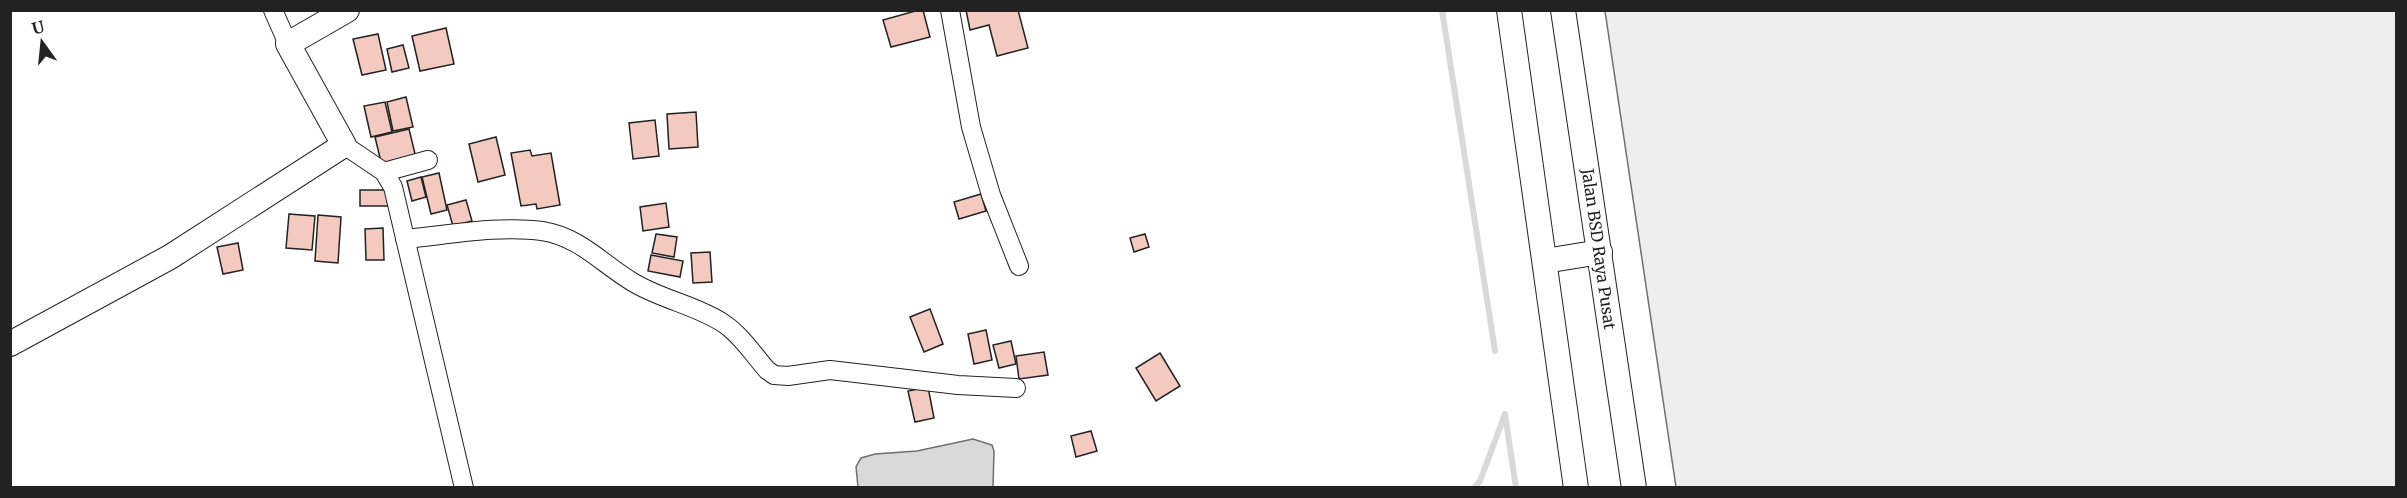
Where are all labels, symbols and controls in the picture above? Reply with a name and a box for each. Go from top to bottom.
north arrow [12,12,72,72]
text: U [30,16,47,39]
street label: Jalan BSD Raya Pusat [1578,166,1620,331]

